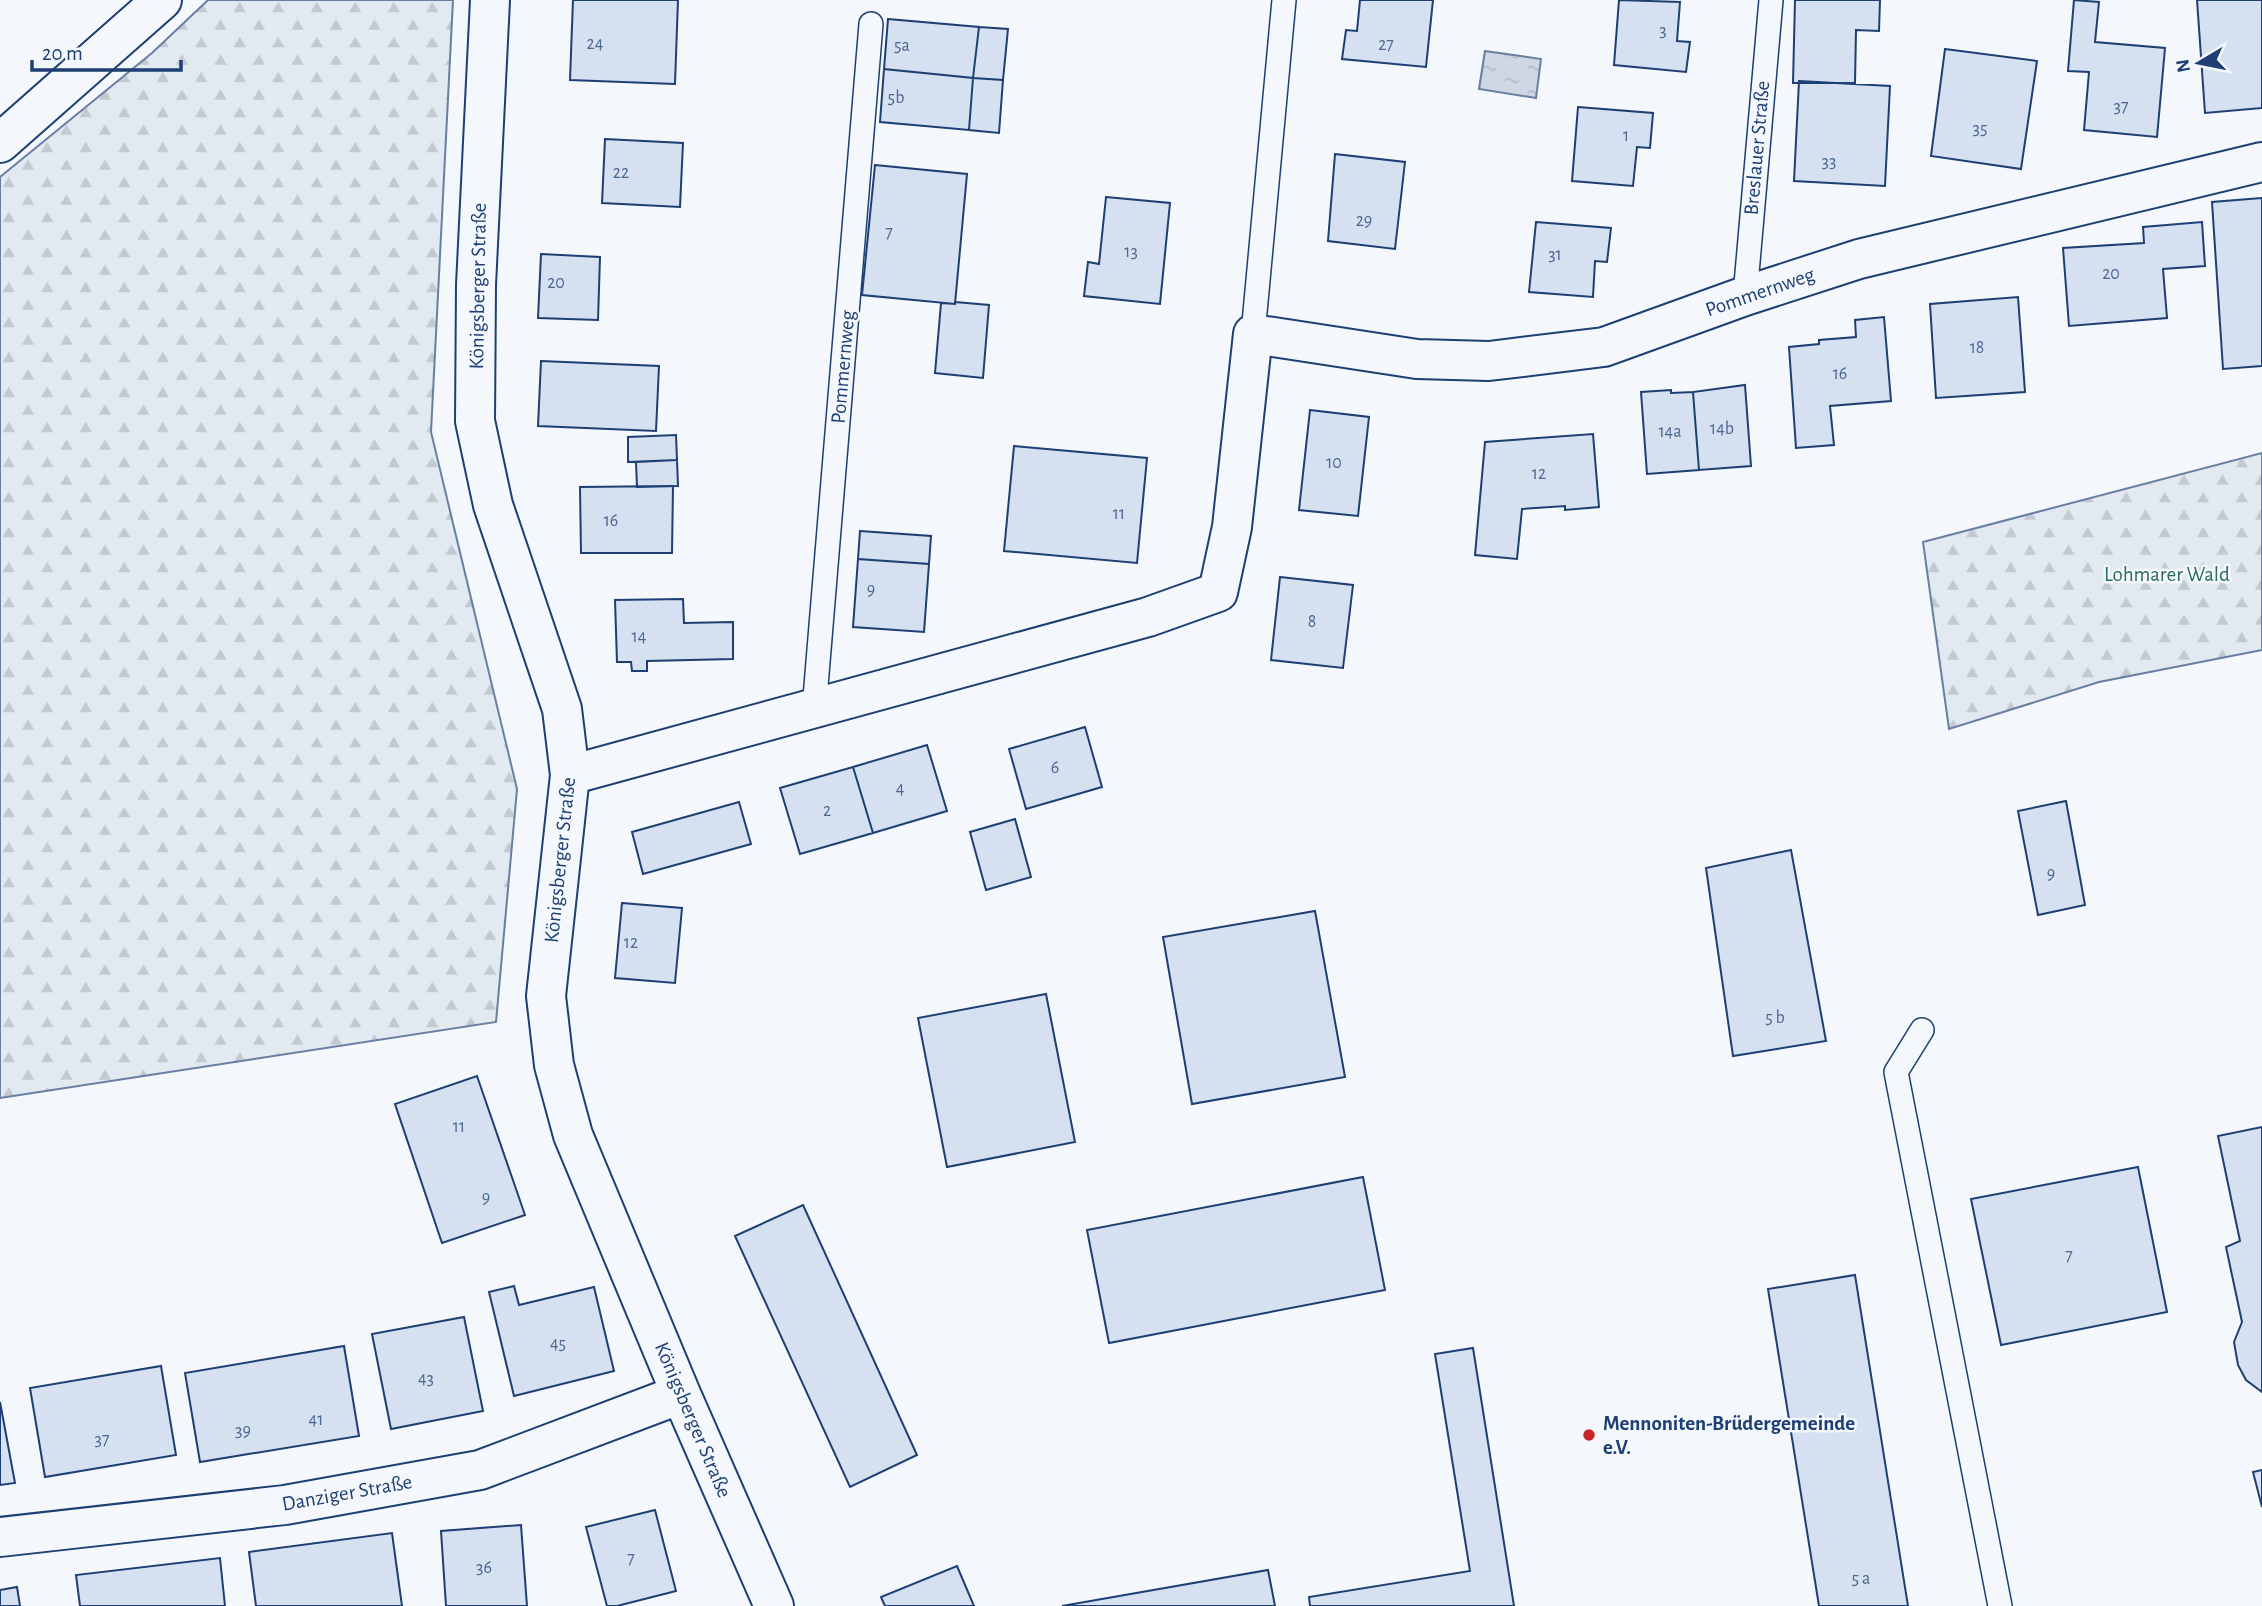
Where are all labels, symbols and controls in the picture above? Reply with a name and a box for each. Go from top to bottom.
house number: 3 [1659,22,1667,40]
scale bar [32,28,180,72]
north arrow [2164,28,2234,98]
house number: 24 [587,35,604,53]
house number: 27 [1378,36,1394,54]
house number: 5a [894,37,910,55]
text: 20 m [42,43,83,64]
text: N [2173,58,2194,74]
street label: Breslauer Straße [1741,80,1773,216]
house number: 5b [888,89,904,107]
house number: 37 [2114,98,2128,116]
house number: 35 [1973,120,1987,138]
house number: 1 [1623,127,1629,145]
house number: 33 [1822,153,1836,171]
house number: 22 [613,164,629,182]
street label: Königsberger Straße [466,203,490,369]
house number: 29 [1356,212,1372,230]
house number: 7 [885,224,893,242]
house number: 13 [1124,243,1138,261]
house number: 31 [1548,246,1562,264]
street label: Pommernweg [1703,263,1818,320]
house number: 20 [2102,265,2120,283]
house number: 20 [547,274,565,292]
street label: Pommernweg [828,309,858,425]
house number: 18 [1970,339,1984,357]
house number: 16 [1833,365,1847,383]
house number: 14b [1710,420,1734,438]
house number: 14a [1658,423,1682,441]
house number: 10 [1326,454,1342,472]
house number: 12 [1532,465,1546,483]
house number: 11 [1113,505,1125,523]
house number: 16 [604,512,618,530]
park label: Lohmarer Wald [2104,564,2230,585]
house number: 9 [867,581,875,599]
house number: 8 [1308,613,1316,631]
house number: 14 [632,628,647,646]
house number: 6 [1051,759,1059,777]
street label: Königsberger Straße [541,776,579,944]
house number: 4 [896,780,905,798]
house number: 2 [823,802,831,820]
house number: 9 [2047,865,2055,883]
house number: 12 [624,934,638,952]
house number: 5 b [1765,1009,1785,1027]
house number: 11 [453,1118,465,1136]
house number: 9 [482,1189,490,1207]
house number: 7 [2065,1247,2073,1265]
house number: 45 [550,1335,566,1353]
street label: Königsberger Straße [651,1339,735,1501]
house number: 43 [418,1370,434,1388]
house number: 41 [309,1411,323,1429]
place label: Mennoniten-Brüdergemeinde e.V. [1603,1413,1855,1458]
house number: 39 [235,1422,251,1440]
marker: Mennoniten-Brüdergemeinde e.V. [1581,1427,1597,1443]
house number: 37 [95,1431,109,1449]
street label: Danziger Straße [280,1471,414,1515]
house number: 7 [627,1550,635,1568]
house number: 36 [476,1559,492,1577]
house number: 5 a [1852,1570,1870,1588]

